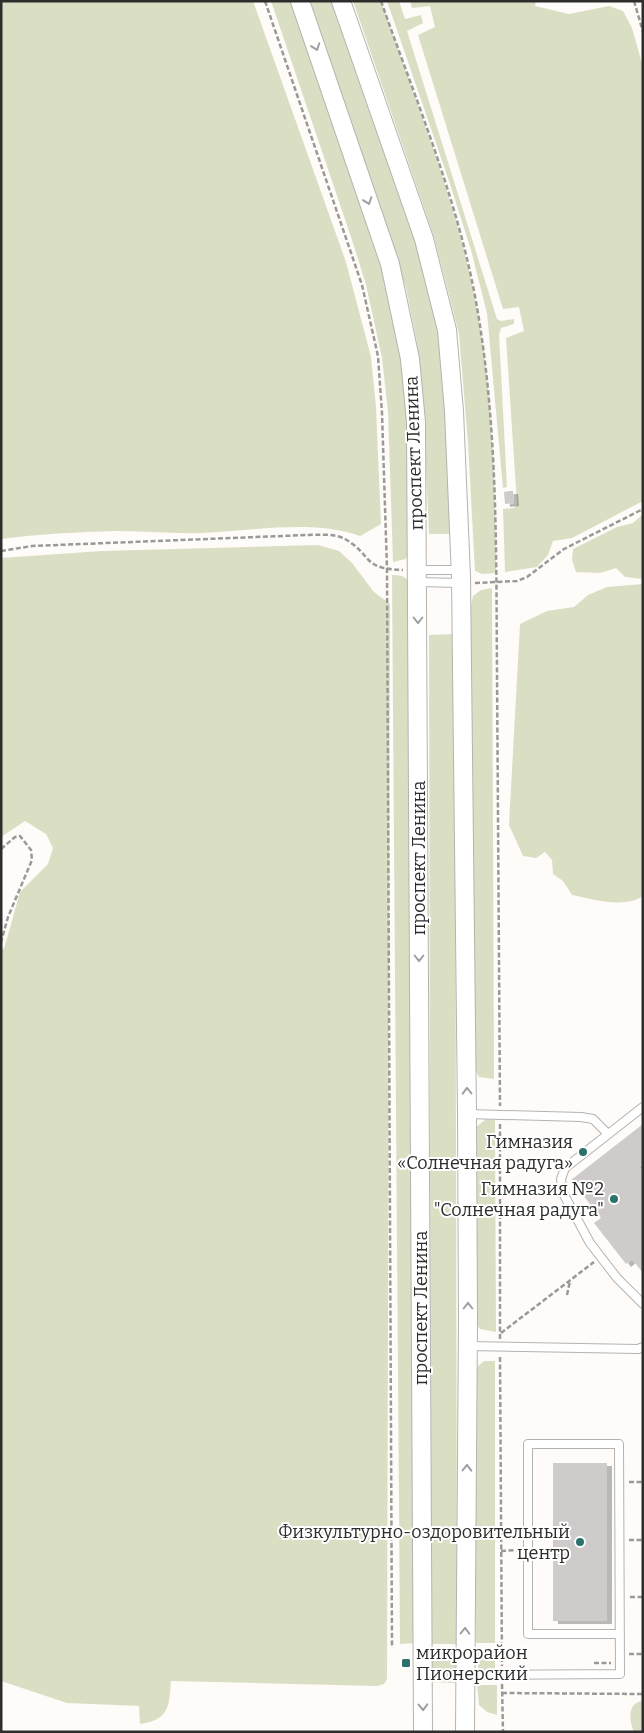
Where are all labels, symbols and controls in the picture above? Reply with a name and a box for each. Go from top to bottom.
one-way arrow [310,43,320,51]
one-way arrow [362,196,372,205]
street label: проспект Ленина [400,375,428,531]
one-way arrow [413,616,423,624]
street label: проспект Ленина [408,781,430,935]
one-way arrow [414,954,424,962]
one-way arrow [461,1086,472,1094]
place label: Гимназия «Солнечная радуга» [397,1131,573,1174]
marker: Гимназия «Солнечная радуга» [577,1146,589,1158]
place label: Гимназия №2 "Солнечная радуга" [434,1178,604,1221]
marker: Гимназия №2 "Солнечная радуга" [608,1193,620,1205]
street label: проспект Ленина [410,1231,432,1385]
one-way arrow [463,1301,473,1309]
one-way arrow [462,1464,472,1472]
place label: Физкультурно-оздоровительный центр [278,1521,570,1564]
marker: Физкультурно-оздоровительный центр [574,1536,586,1548]
one-way arrow [460,1626,470,1634]
place label: микрорайон Пионерский [416,1642,528,1685]
marker: микрорайон Пионерский [400,1657,412,1669]
one-way arrow [418,1704,428,1711]

